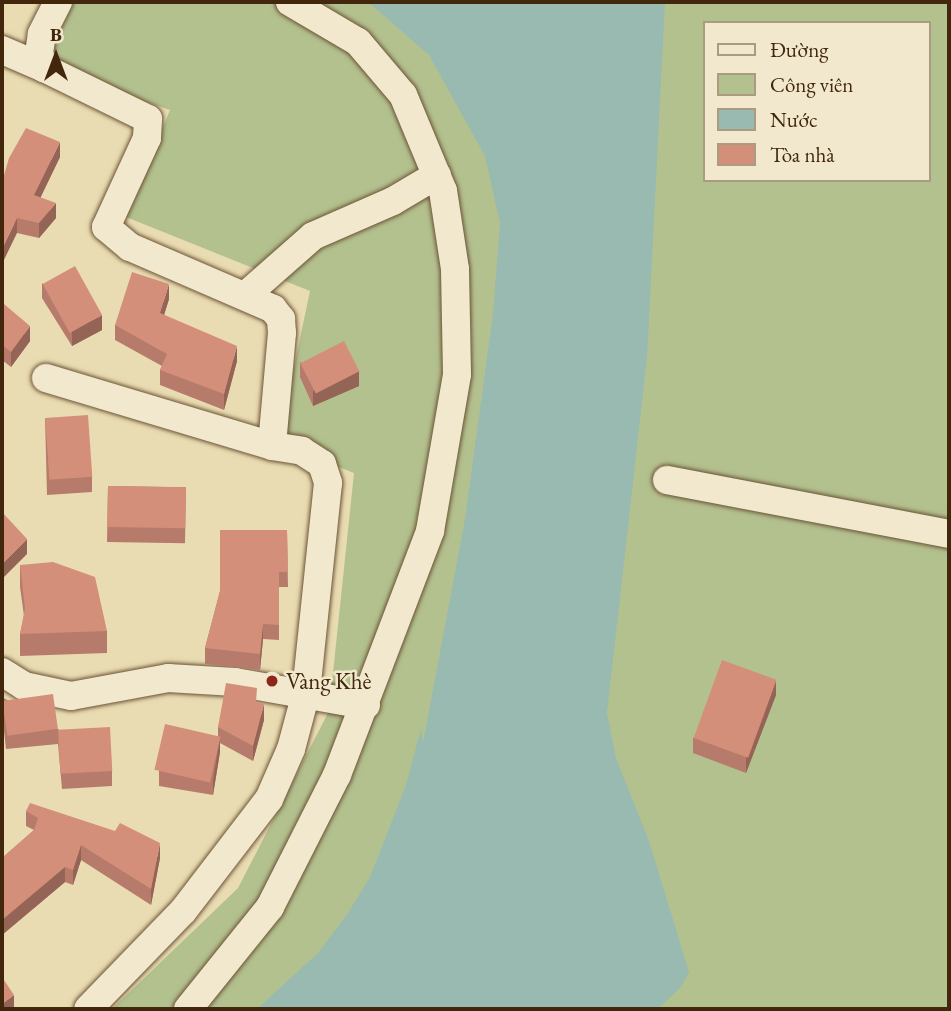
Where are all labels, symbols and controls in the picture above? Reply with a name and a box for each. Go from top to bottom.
north arrow [21,21,91,91]
legend [702,21,930,182]
text: B [50,22,62,47]
text: Đường [770,36,828,63]
text: Công viên [770,71,853,98]
text: Nước [770,106,818,133]
text: Tòa nhà [770,141,835,168]
place label: Vàng Khè [286,667,372,695]
marker: Vàng Khè [264,673,280,689]

